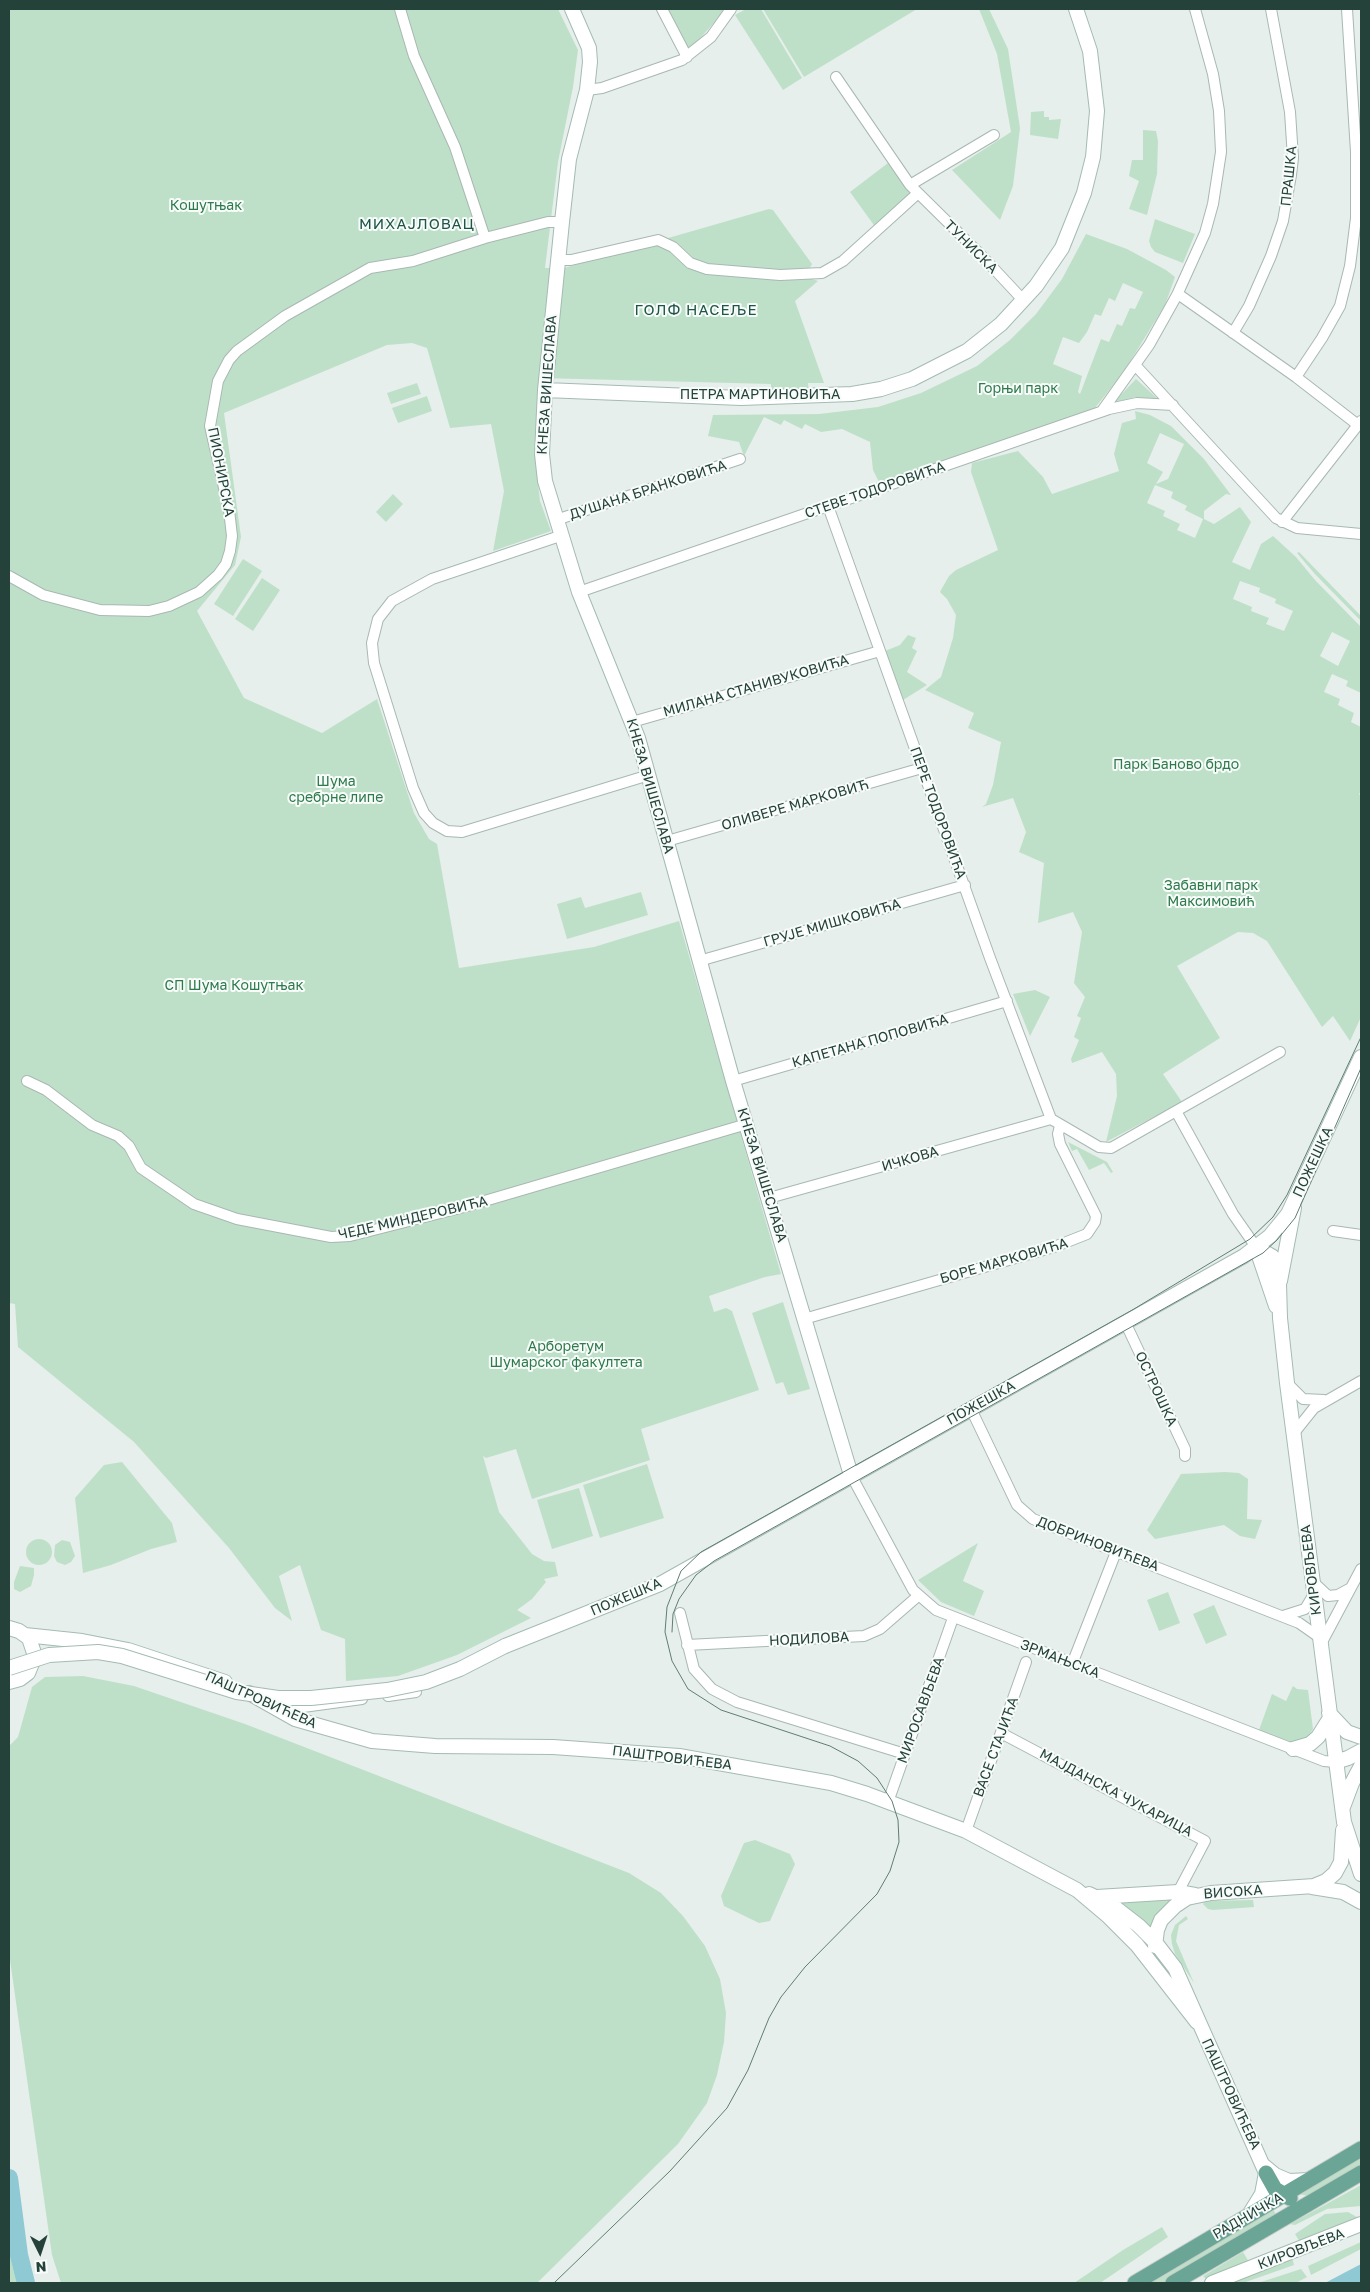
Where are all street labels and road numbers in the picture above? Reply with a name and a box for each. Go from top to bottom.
street label: ПРАШКА [1277,145,1301,207]
street label: ТУНИСКА [941,217,1001,277]
street label: КНЕЗА ВИШЕСЛАВА [534,315,560,455]
street label: ПЕТРА МАРТИНОВИЋА [680,387,840,403]
street label: ПИОНИРСКА [204,426,238,518]
street label: ДУШАНА БРАНКОВИЋА [567,457,729,523]
street label: СТЕВЕ ТОДОРОВИЋА [803,458,947,522]
street label: МИЛАНА СТАНИВУКОВИЋА [661,651,851,721]
street label: КНЕЗА ВИШЕСЛАВА [623,716,677,856]
street label: ПЕРЕ ТОДОРОВИЋА [906,745,970,881]
street label: ОЛИВЕРЕ МАРКОВИЋ [719,776,871,834]
street label: ГРУЈЕ МИШКОВИЋА [761,895,903,951]
street label: КАПЕТАНА ПОПОВИЋА [790,1011,950,1071]
street label: КНЕЗА ВИШЕСЛАВА [734,1106,790,1244]
street label: ПОЖЕШКА [1289,1124,1337,1200]
street label: ИЧКОВА [880,1143,940,1175]
street label: ЧЕДЕ МИНДЕРОВИЋА [337,1193,489,1243]
street label: БОРЕ МАРКОВИЋА [938,1235,1070,1287]
street label: ОСТРОШКА [1131,1349,1181,1429]
street label: ПОЖЕШКА [944,1377,1018,1429]
street label: ДОБРИНОВИЋЕВА [1035,1513,1161,1575]
street label: КИРОВЉЕВА [1297,1524,1325,1616]
street label: ПОЖЕШКА [588,1574,664,1620]
street label: НОДИЛОВА [768,1629,850,1649]
street label: ЗРМАЊСКА [1018,1636,1102,1682]
street label: МИРОСАВЉЕВА [894,1655,948,1765]
street label: ПАШТРОВИЋЕВА [203,1668,319,1732]
street label: ВАСЕ СТАЈИЋА [970,1695,1022,1799]
street label: ПАШТРОВИЋЕВА [611,1742,733,1774]
street label: МАЈДАНСКА ЧУКАРИЦА [1037,1746,1195,1840]
street label: ВИСОКА [1203,1882,1263,1902]
street label: ПАШТРОВИЋЕВА [1198,2036,1264,2152]
street label: РАДНИЧКА [1210,2189,1286,2243]
street label: КИРОВЉЕВА [1255,2225,1347,2273]

